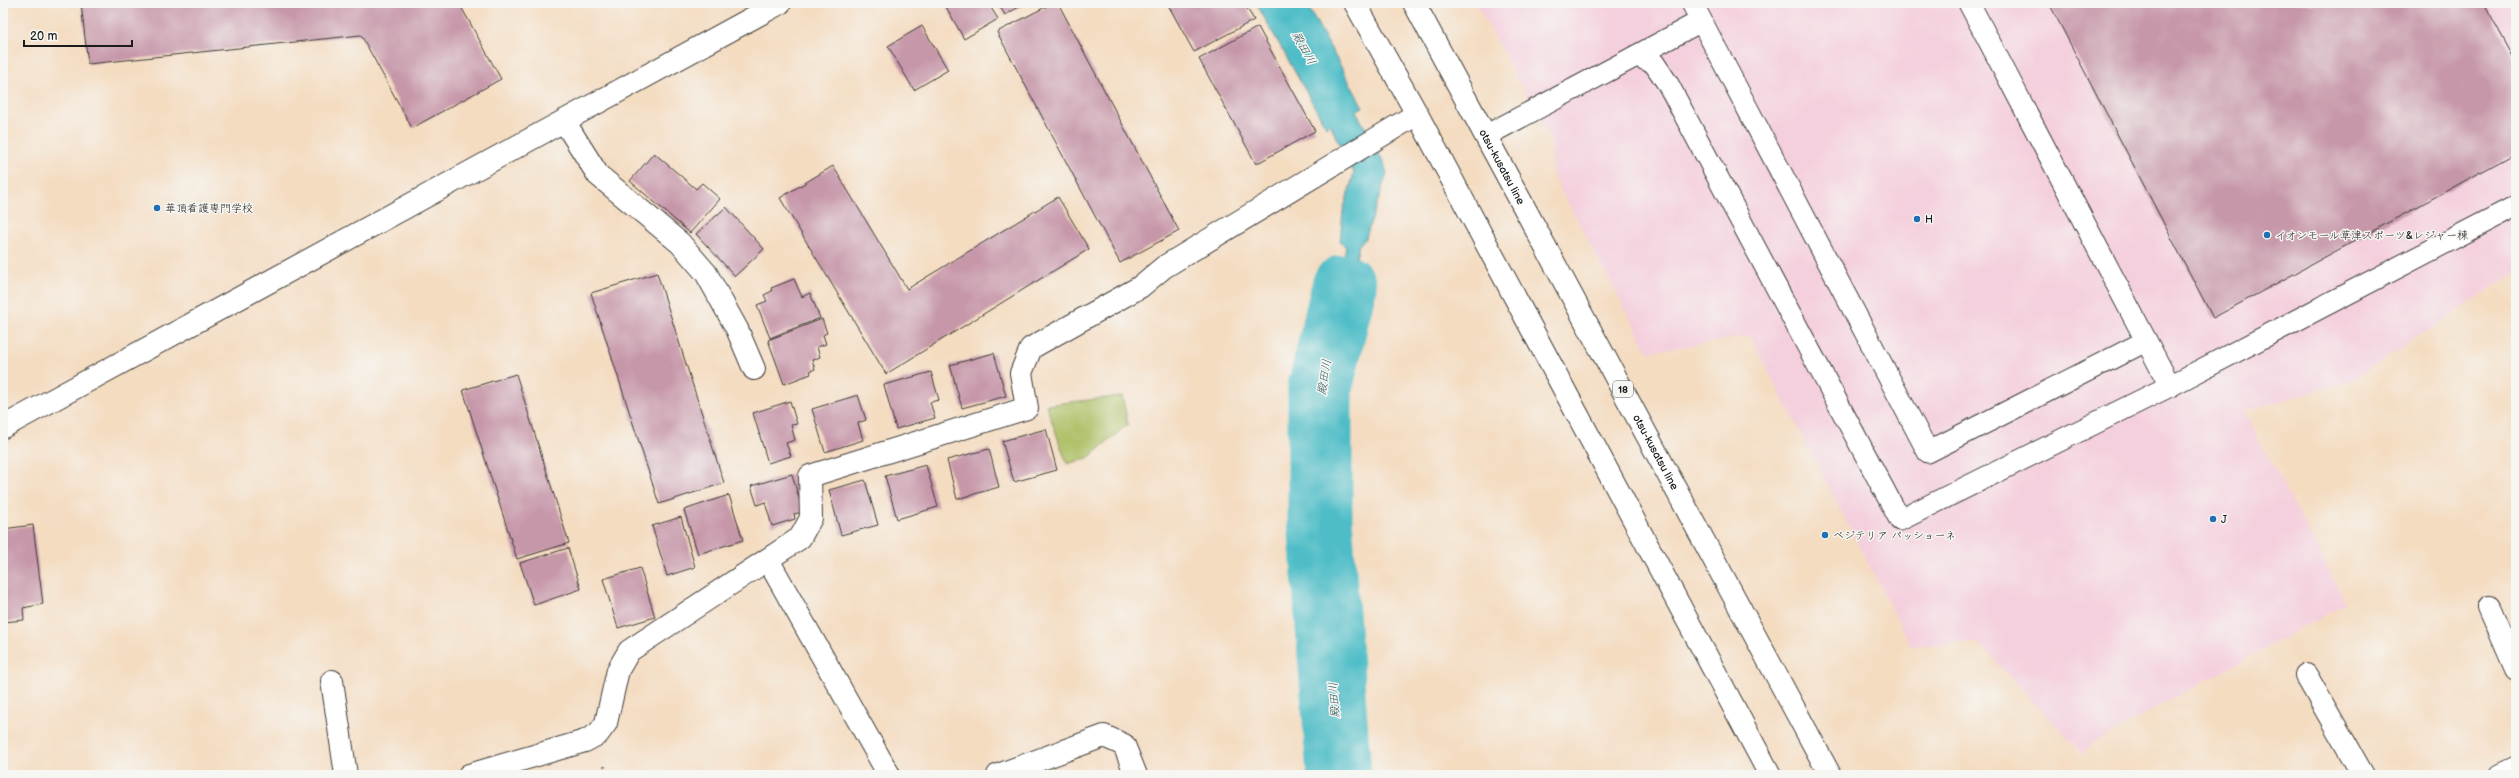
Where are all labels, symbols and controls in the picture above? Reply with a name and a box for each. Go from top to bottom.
scale bar [24,22,132,48]
text: 20 m [30,29,57,44]
water label: 殿田川 [1288,29,1319,68]
street label: otsu-kusatsu line [1476,127,1528,207]
place label: 華頂看護専門学校 [165,202,253,215]
marker: 華頂看護専門学校 [152,203,162,213]
place label: H [1925,213,1933,226]
marker: H [1912,214,1922,224]
place label: イオンモール草津スポーツ&レジャー棟 [2275,229,2468,242]
marker: イオンモール草津スポーツ&レジャー棟 [2262,230,2272,240]
water label: 殿田川 [1314,358,1335,396]
road number: 18 [1613,381,1633,397]
street label: otsu-kusatsu line [1630,412,1681,493]
place label: J [2221,513,2227,526]
marker: J [2208,514,2218,524]
place label: ベジテリア パッショーネ [1833,529,1956,542]
marker: ベジテリア パッショーネ [1820,530,1830,540]
water label: 殿田川 [1326,681,1343,718]

